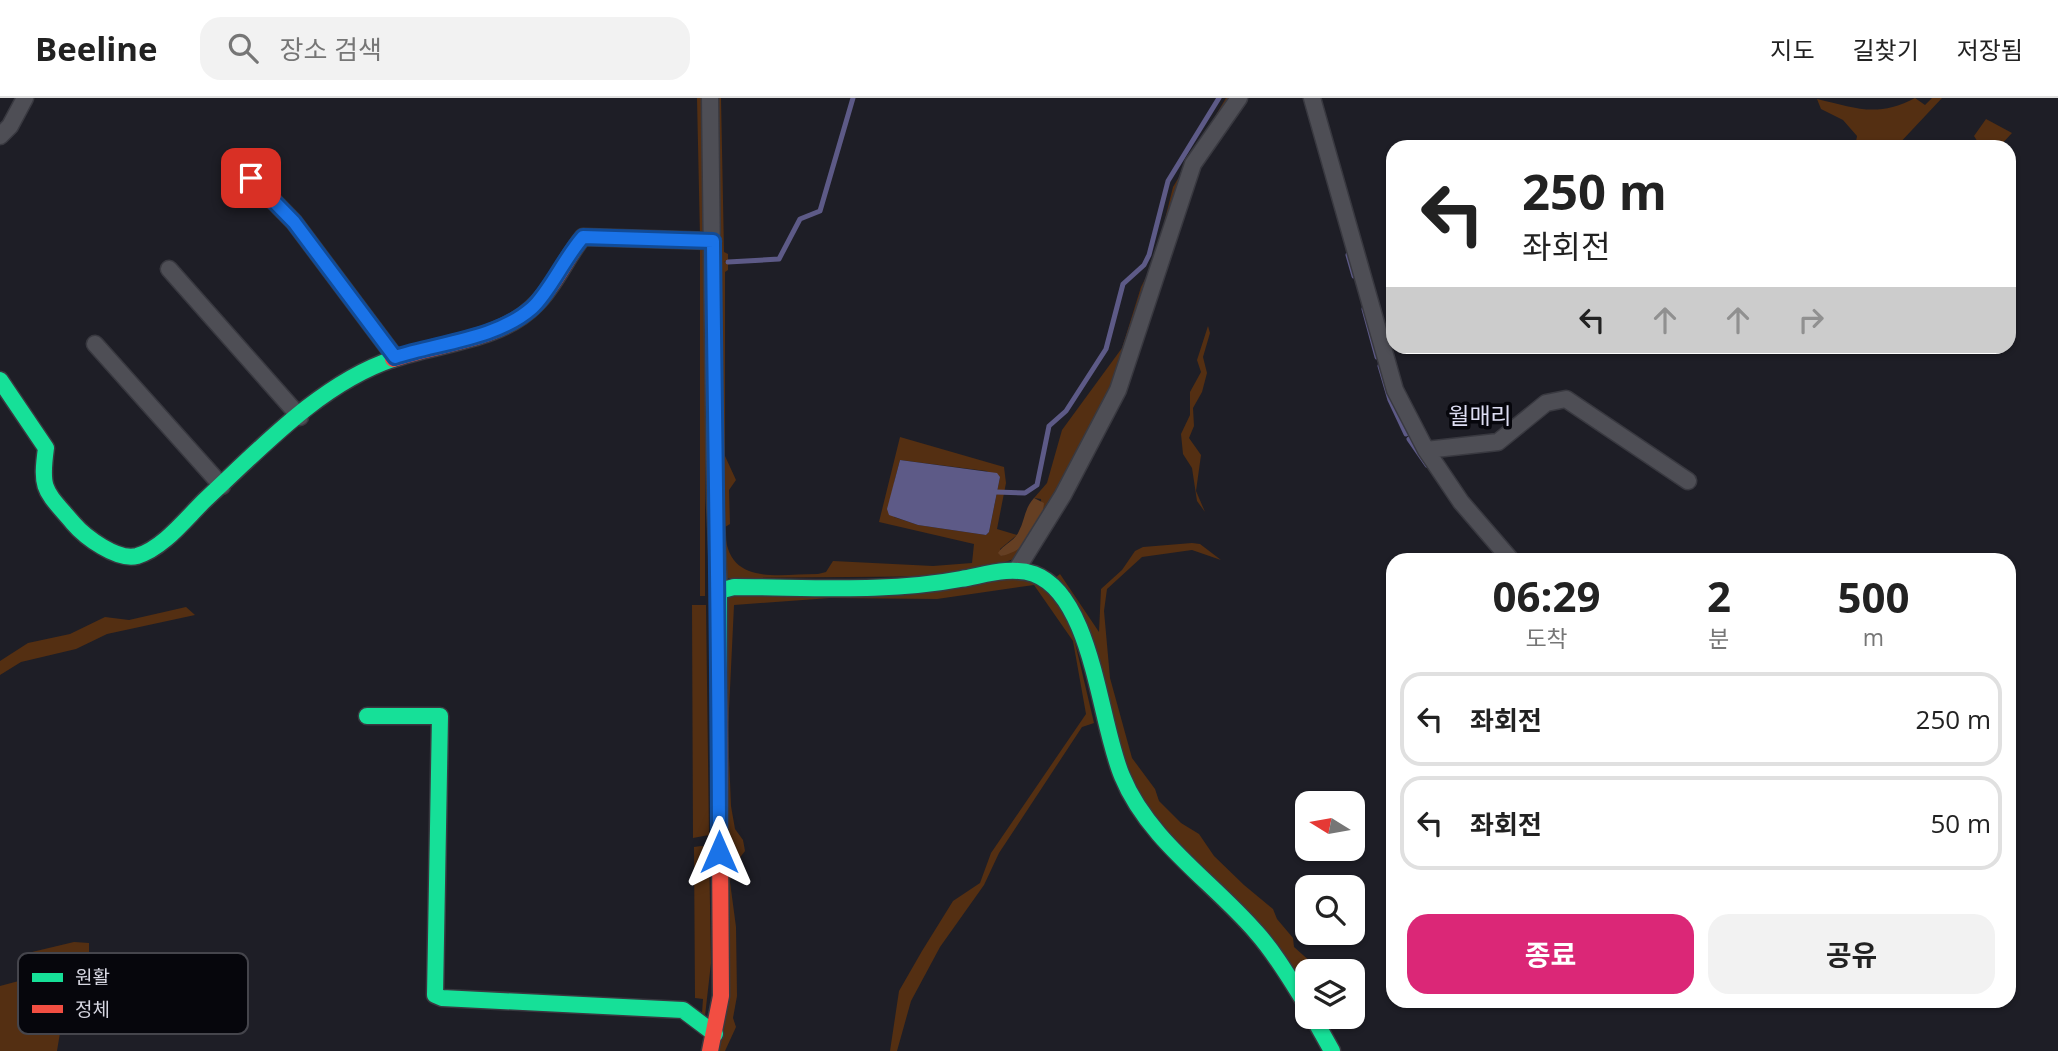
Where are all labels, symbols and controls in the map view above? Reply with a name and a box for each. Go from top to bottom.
search box [200,17,690,80]
text: Beeline [35,26,158,71]
icon: search [224,29,262,67]
text: 장소 검색 [280,31,382,67]
text: 지도 [1770,33,1815,66]
text: 길찾기 [1853,33,1919,66]
text: 저장됨 [1957,33,2023,66]
pin [221,148,281,208]
text: 250 m [1522,158,1667,224]
icon: arrive [232,159,270,197]
icon: left [1407,168,1498,259]
text: 좌회전 [1522,224,1610,267]
icon: left [1573,301,1611,339]
icon: ahead [1646,301,1684,339]
icon: ahead [1719,301,1757,339]
icon: right [1792,301,1830,339]
district label: 월매리 [1448,399,1512,431]
text: 06:29 [1492,567,1601,624]
text: 2 [1707,567,1731,624]
text: 500 [1837,568,1910,625]
text: m [1863,621,1884,653]
text: 도착 [1525,622,1568,654]
text: 분 [1708,622,1730,654]
icon: left [1411,700,1449,738]
text: 250 m [1916,701,1991,737]
text: 좌회전 [1470,702,1542,738]
north arrow [1295,791,1365,861]
map controls [1295,791,1365,1029]
icon: left [1411,804,1449,842]
text: 50 m [1930,805,1991,841]
text: 좌회전 [1470,806,1542,842]
position arrow [682,815,756,889]
button: search [1295,875,1365,945]
button: 종료 [1407,914,1694,994]
button: 공유 [1708,914,1995,994]
legend [18,953,248,1034]
button: layers [1295,959,1365,1029]
text: 원활 [75,964,110,990]
text: 정체 [75,996,110,1022]

